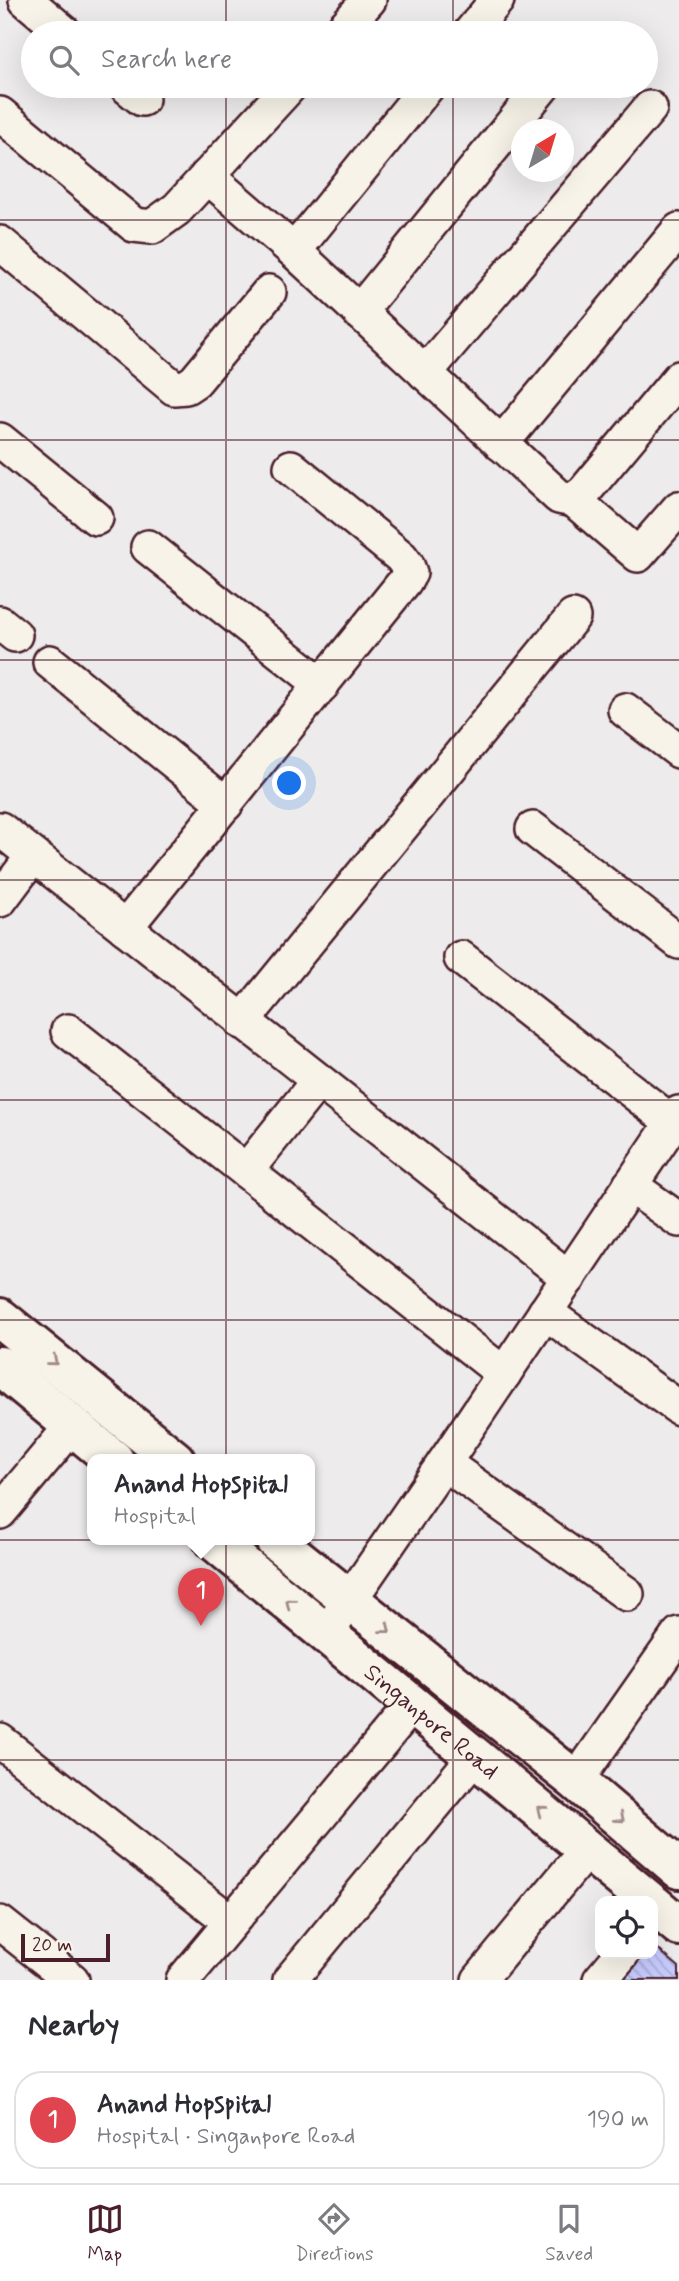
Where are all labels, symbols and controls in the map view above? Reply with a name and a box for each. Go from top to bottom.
search box [21,21,658,98]
icon: search [45,41,83,79]
text: Search here [101,43,232,77]
north arrow [511,119,574,182]
your location [272,766,306,800]
one-way arrow [46,1353,58,1366]
popup [87,1454,315,1545]
text: Anand Hopspital [114,1468,288,1502]
text: Hospital [114,1502,196,1532]
pin: 1 [178,1568,224,1626]
one-way arrow [285,1599,298,1611]
one-way arrow [377,1621,390,1633]
street label: Singanpore Road [357,1658,504,1787]
one-way arrow [537,1806,550,1818]
one-way arrow [612,1810,625,1822]
map controls [595,1896,658,1959]
button: locate [595,1896,658,1959]
scale bar [21,1931,110,1963]
text: 20 m [32,1933,72,1958]
text: Nearby [28,2006,119,2045]
text: Anand Hopspital [97,2088,271,2122]
text: 1 [48,2105,58,2135]
text: 190 m [587,2105,649,2135]
text: Hospital · Singanpore Road [97,2122,355,2152]
tab: Map [86,2200,124,2267]
tab: Directions [295,2200,374,2267]
tab: Saved [545,2200,593,2267]

